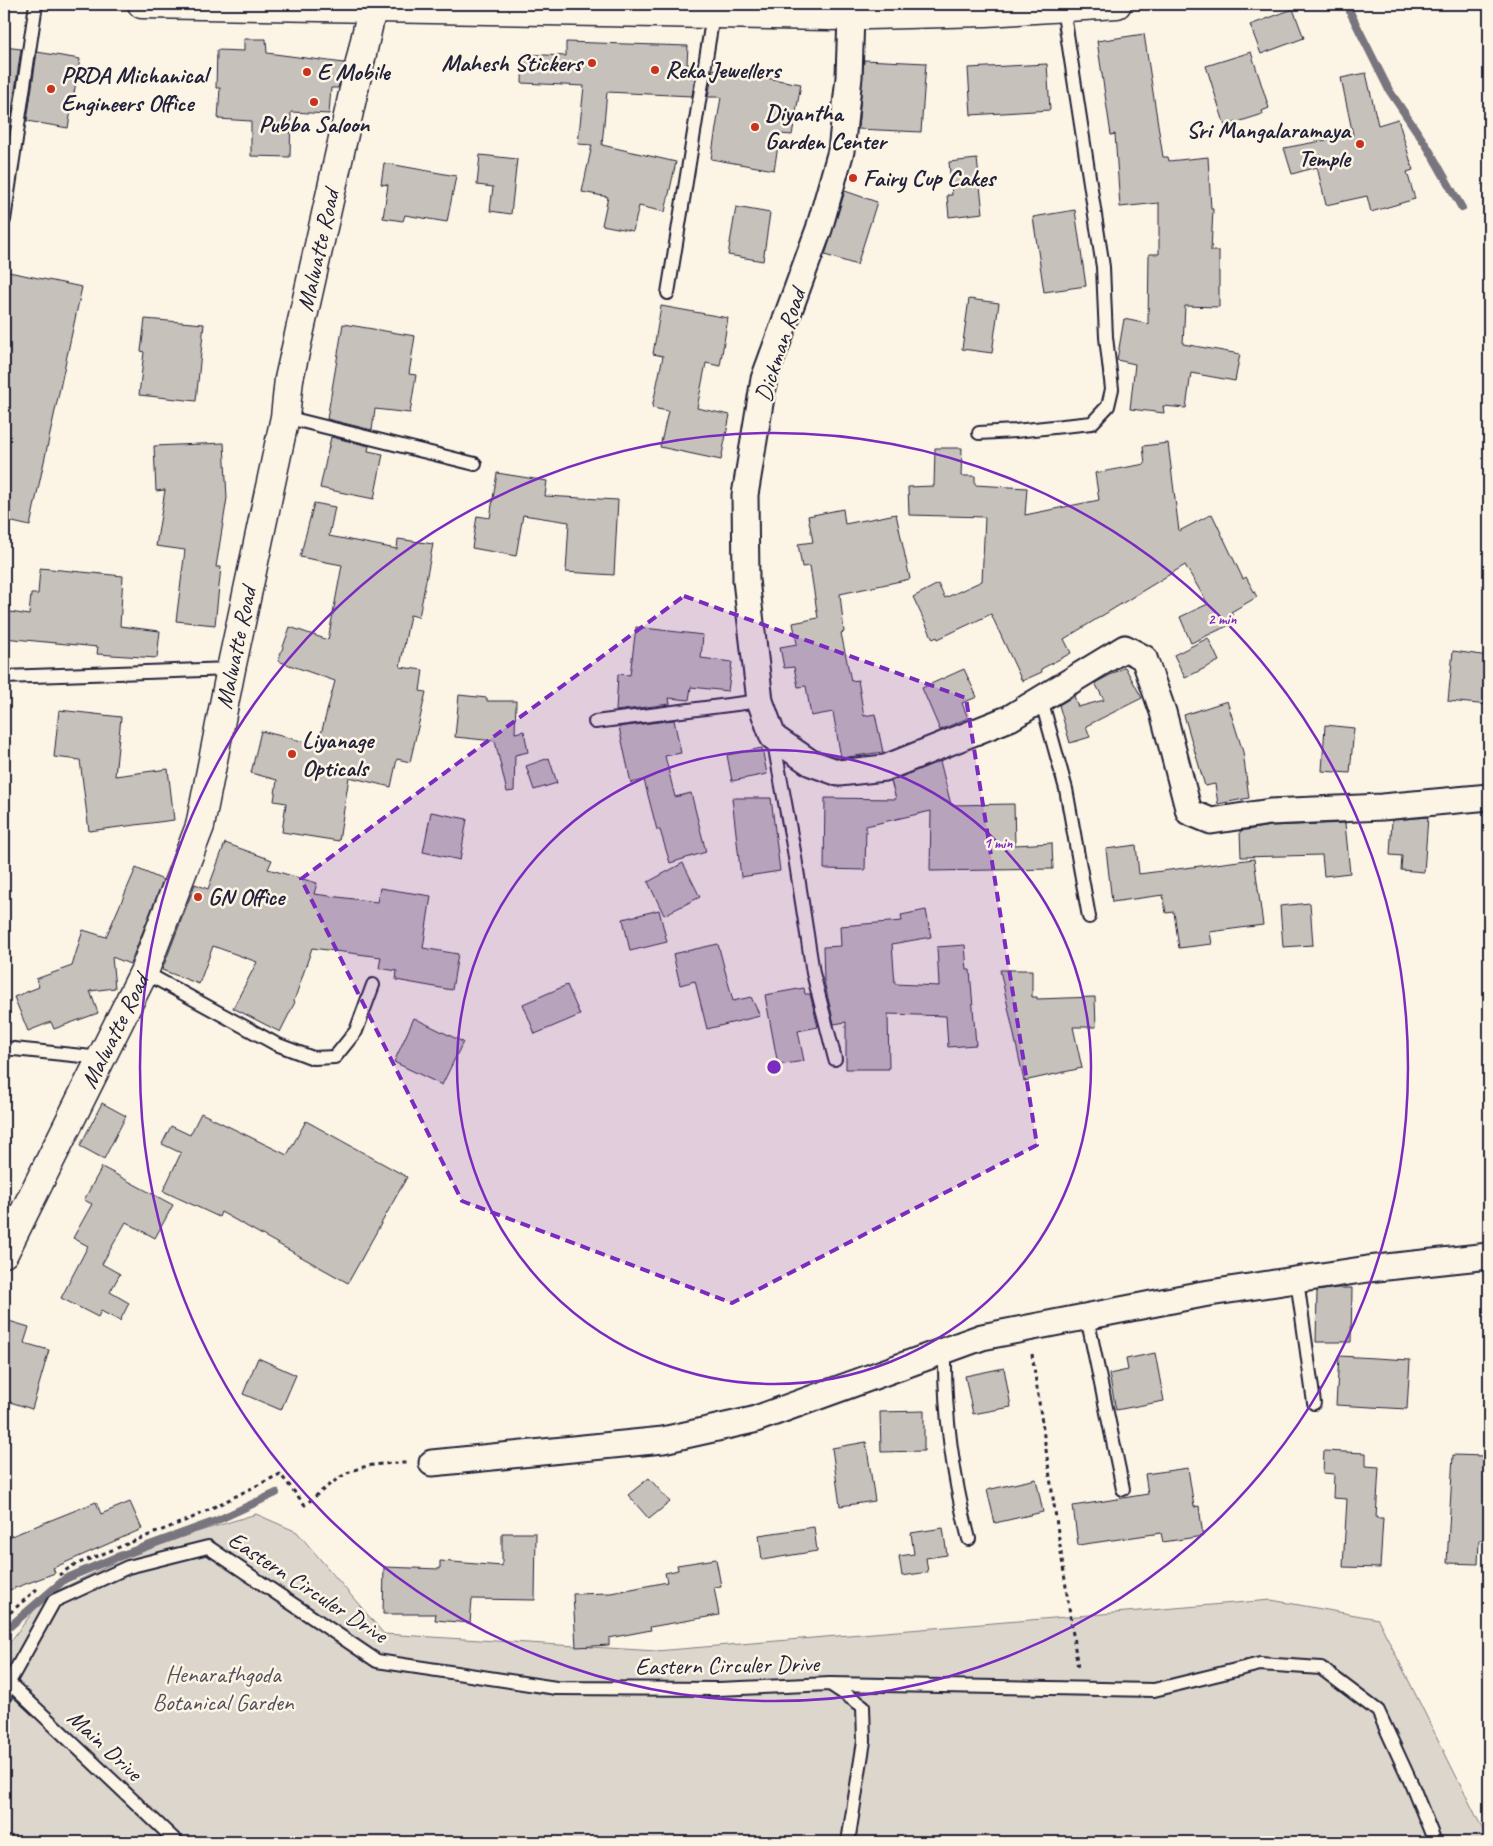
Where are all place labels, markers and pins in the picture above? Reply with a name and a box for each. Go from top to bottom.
place label: Mahesh Stickers [441,48,585,78]
place label: Reka Jewellers [665,55,783,85]
place label: E Mobile [317,57,391,87]
marker: Mahesh Stickers [586,57,598,69]
place label: PRDA Michanical Engineers Office [61,60,212,118]
marker: Reka Jewellers [649,64,661,76]
marker: E Mobile [301,66,313,78]
marker: PRDA Michanical Engineers Office [45,83,57,95]
marker: Pubba Saloon [308,96,320,108]
place label: Diyantha Garden Center [765,98,888,156]
place label: Pubba Saloon [259,109,370,139]
place label: Sri Mangalaramaya Temple [1186,115,1352,173]
marker: Diyantha Garden Center [749,121,761,133]
marker: Sri Mangalaramaya Temple [1354,138,1366,150]
place label: Fairy Cup Cakes [863,163,998,193]
marker: Fairy Cup Cakes [847,172,859,184]
place label: Liyanage Opticals [302,725,375,783]
marker: Liyanage Opticals [286,748,298,760]
place label: GN Office [208,882,286,912]
marker: GN Office [192,891,204,903]
centre of rings [765,1058,783,1076]

